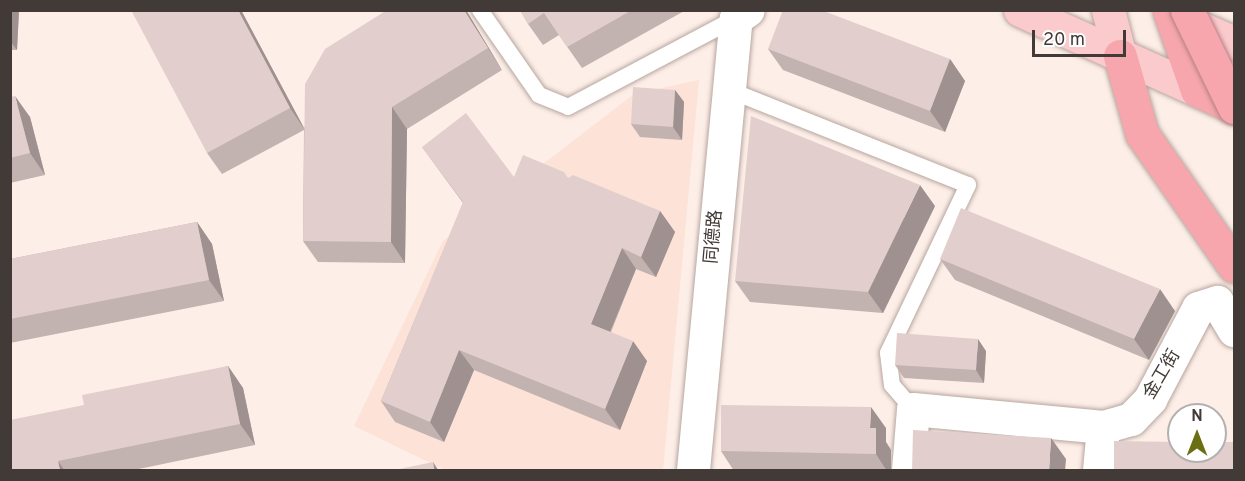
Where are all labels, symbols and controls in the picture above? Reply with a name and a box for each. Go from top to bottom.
scale bar [1035,18,1130,56]
text: 20 m [1043,29,1085,52]
street label: 同德路 [702,209,728,265]
street label: 金工街 [1140,346,1186,404]
north arrow [1167,403,1227,463]
text: N [1191,407,1203,427]

